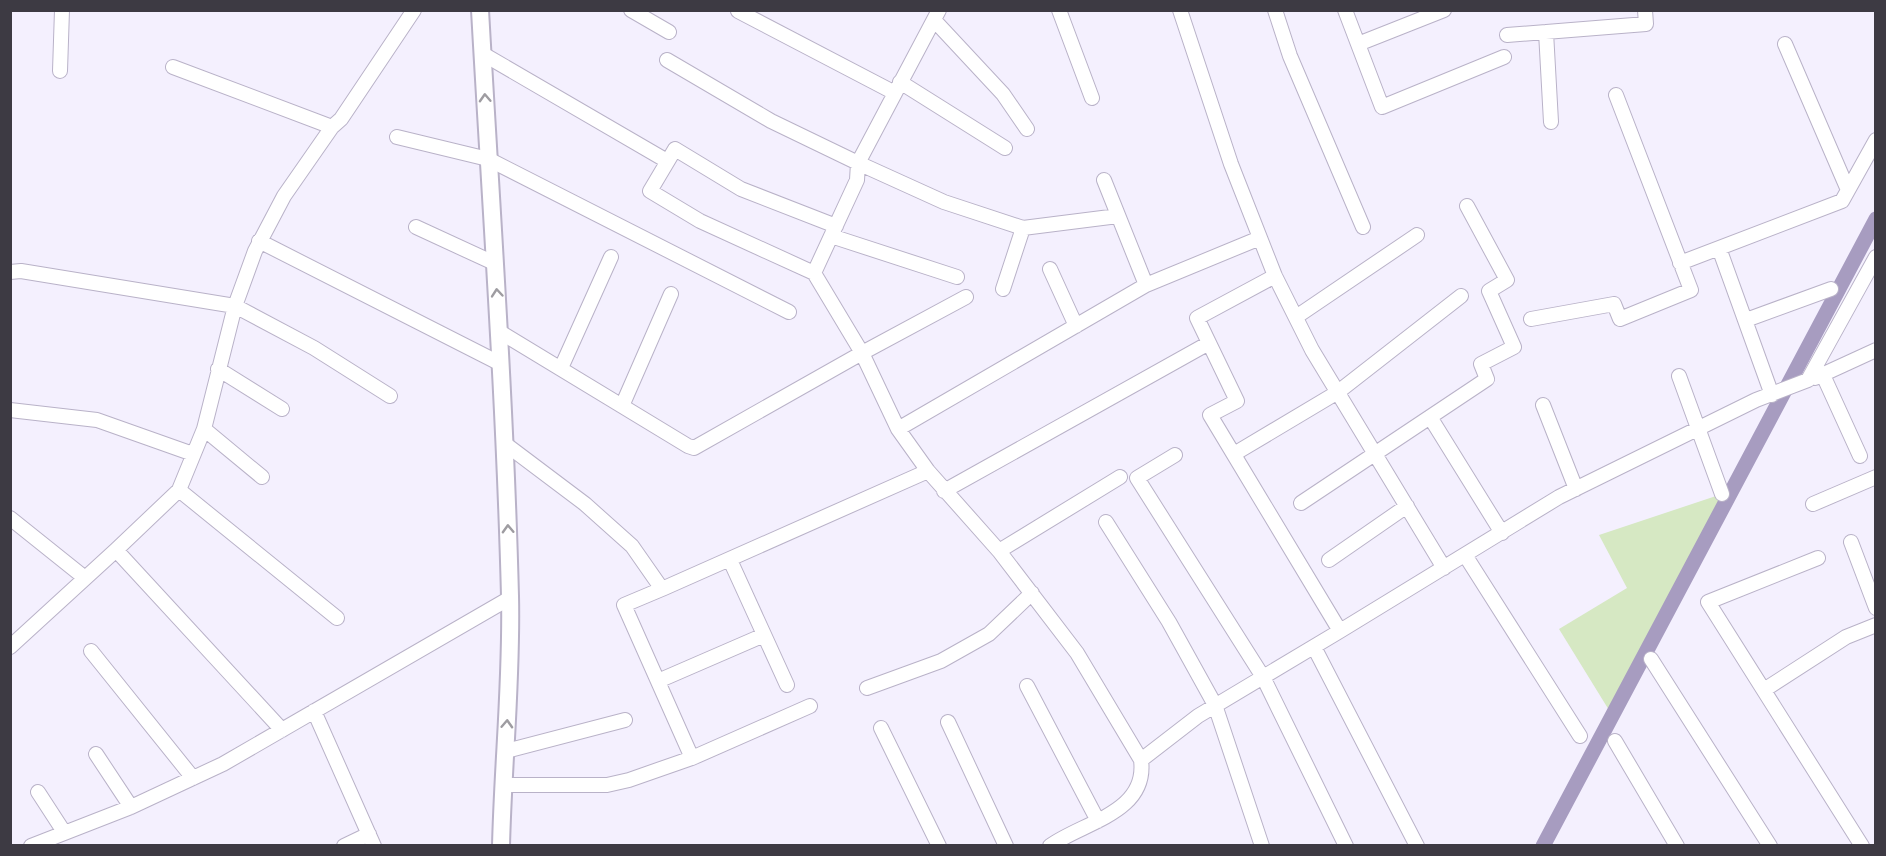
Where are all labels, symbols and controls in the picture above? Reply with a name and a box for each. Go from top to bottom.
one-way arrow [479,93,492,102]
one-way arrow [491,288,504,297]
one-way arrow [501,525,514,534]
one-way arrow [501,720,514,729]

